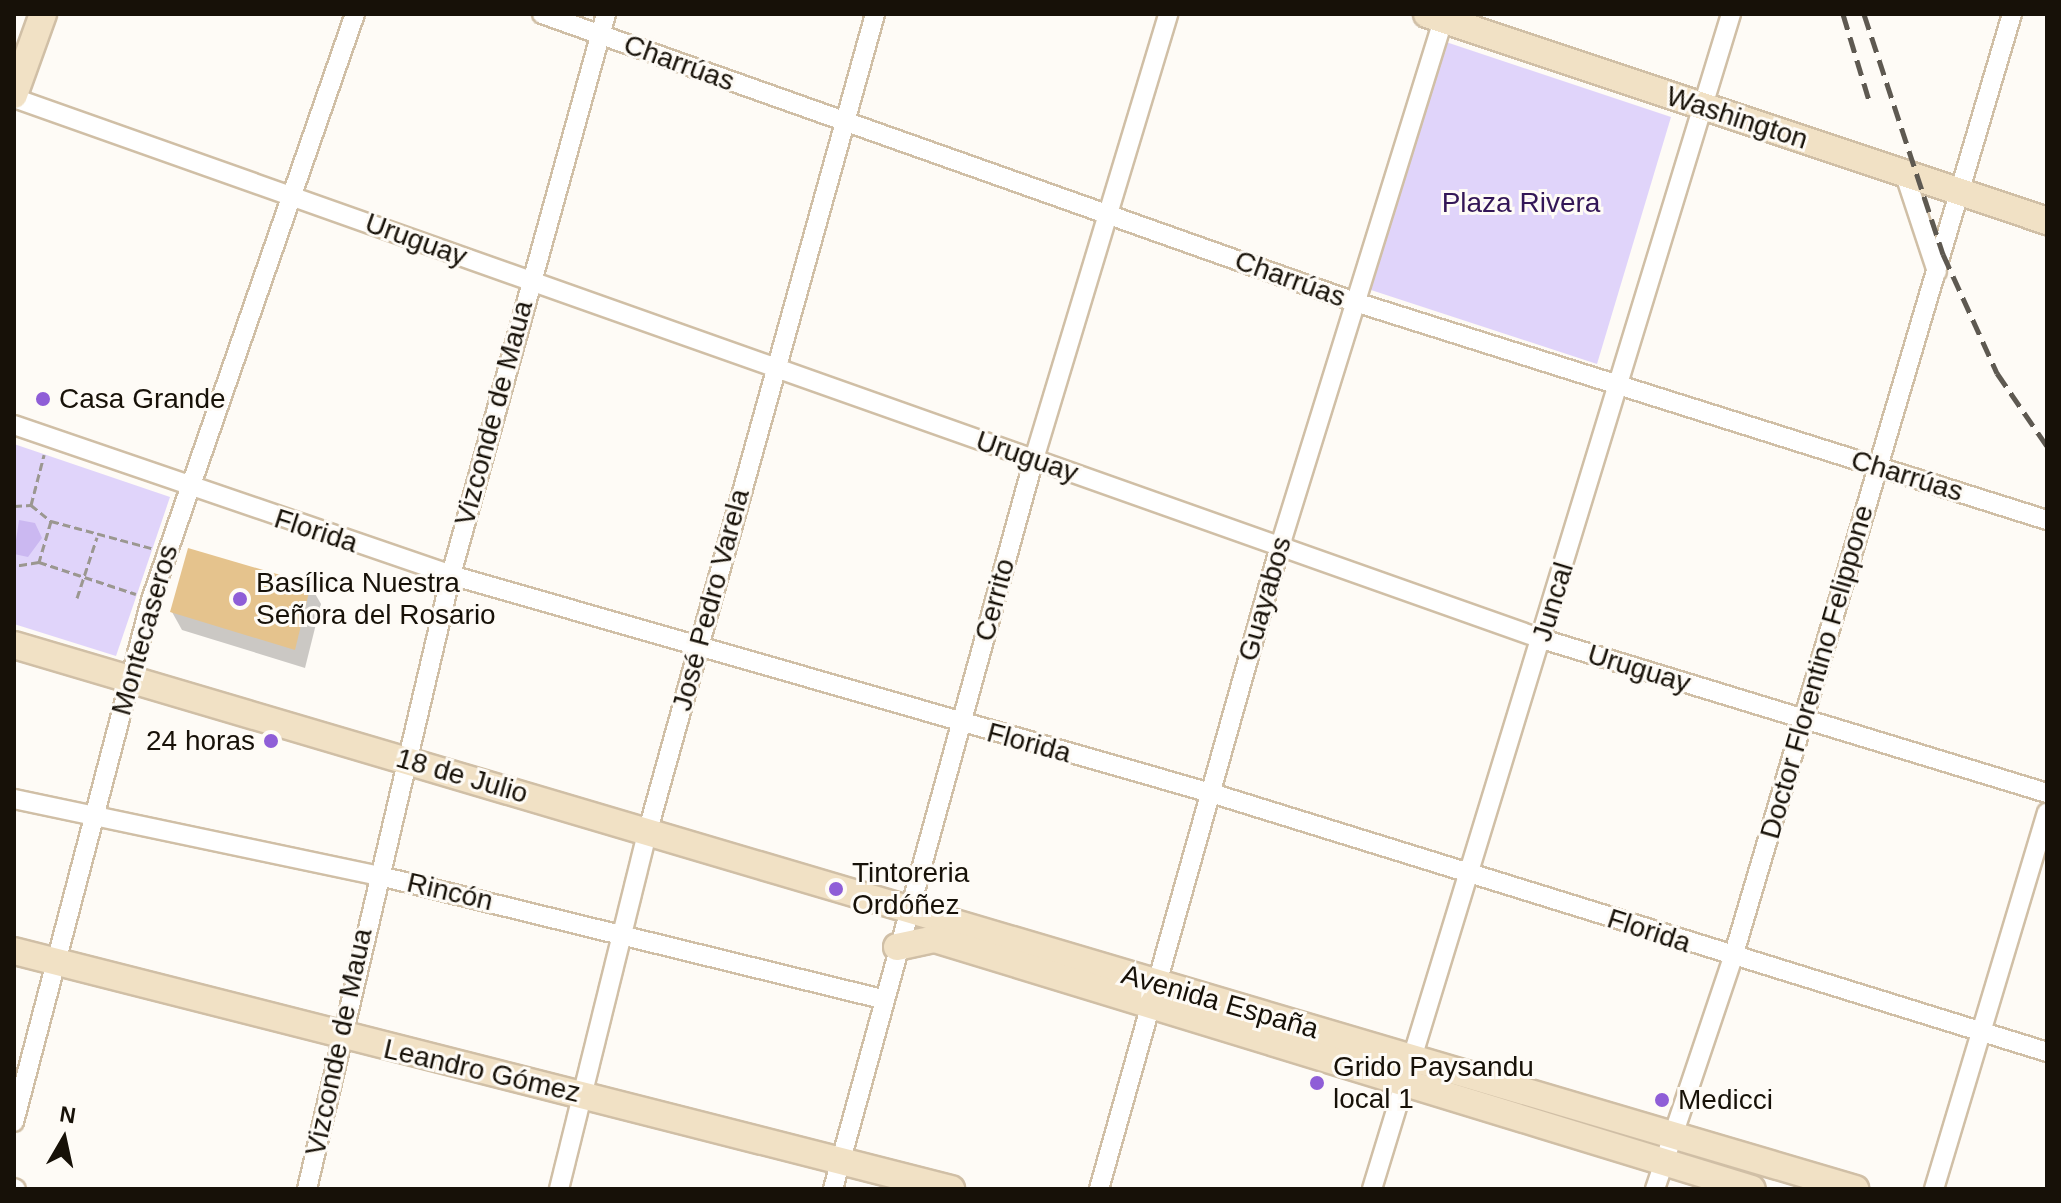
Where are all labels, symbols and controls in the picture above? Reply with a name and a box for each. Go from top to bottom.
street label: Charrúas [619,28,739,98]
street label: Washington [1662,79,1812,157]
park label: Plaza Rivera [1442,186,1600,220]
street label: Uruguay [361,206,471,274]
street label: Charrúas [1230,244,1350,314]
street label: Vizconde de Maua [448,297,540,529]
place label: Casa Grande [59,382,226,416]
marker: Casa Grande [34,390,52,408]
street label: Uruguay [971,424,1083,490]
street label: Charrúas [1847,443,1967,509]
street label: José Pedro Varela [665,485,757,715]
street label: Doctor Florentino Felippone [1753,501,1881,843]
street label: Florida [270,502,362,560]
street label: Guayabos [1231,533,1299,665]
street label: Montecaseros [105,541,185,719]
street label: Cerrito [968,555,1022,645]
street label: Juncal [1525,558,1581,646]
place label: Basílica Nuestra Señora del Rosario [256,566,496,632]
marker: Basílica Nuestra Señora del Rosario [231,590,249,608]
street label: Uruguay [1583,637,1695,701]
street label: Florida [983,716,1075,770]
place label: 24 horas [146,724,255,758]
marker: 24 horas [262,732,280,750]
street label: 18 de Julio [392,741,532,811]
place label: Tintoreria Ordóñez [852,856,969,922]
street label: Rincón [404,866,496,918]
marker: Tintoreria Ordóñez [827,880,845,898]
street label: Florida [1603,902,1695,960]
street label: Vizconde de Maua [299,925,379,1159]
street label: Avenida España [1118,958,1322,1046]
street label: Leandro Gómez [380,1032,584,1110]
place label: Grido Paysandu local 1 [1333,1050,1534,1116]
marker: Grido Paysandu local 1 [1308,1074,1326,1092]
place label: Medicci [1678,1083,1773,1117]
marker: Medicci [1653,1091,1671,1109]
north arrow [24,1099,104,1179]
text: N [58,1101,78,1128]

